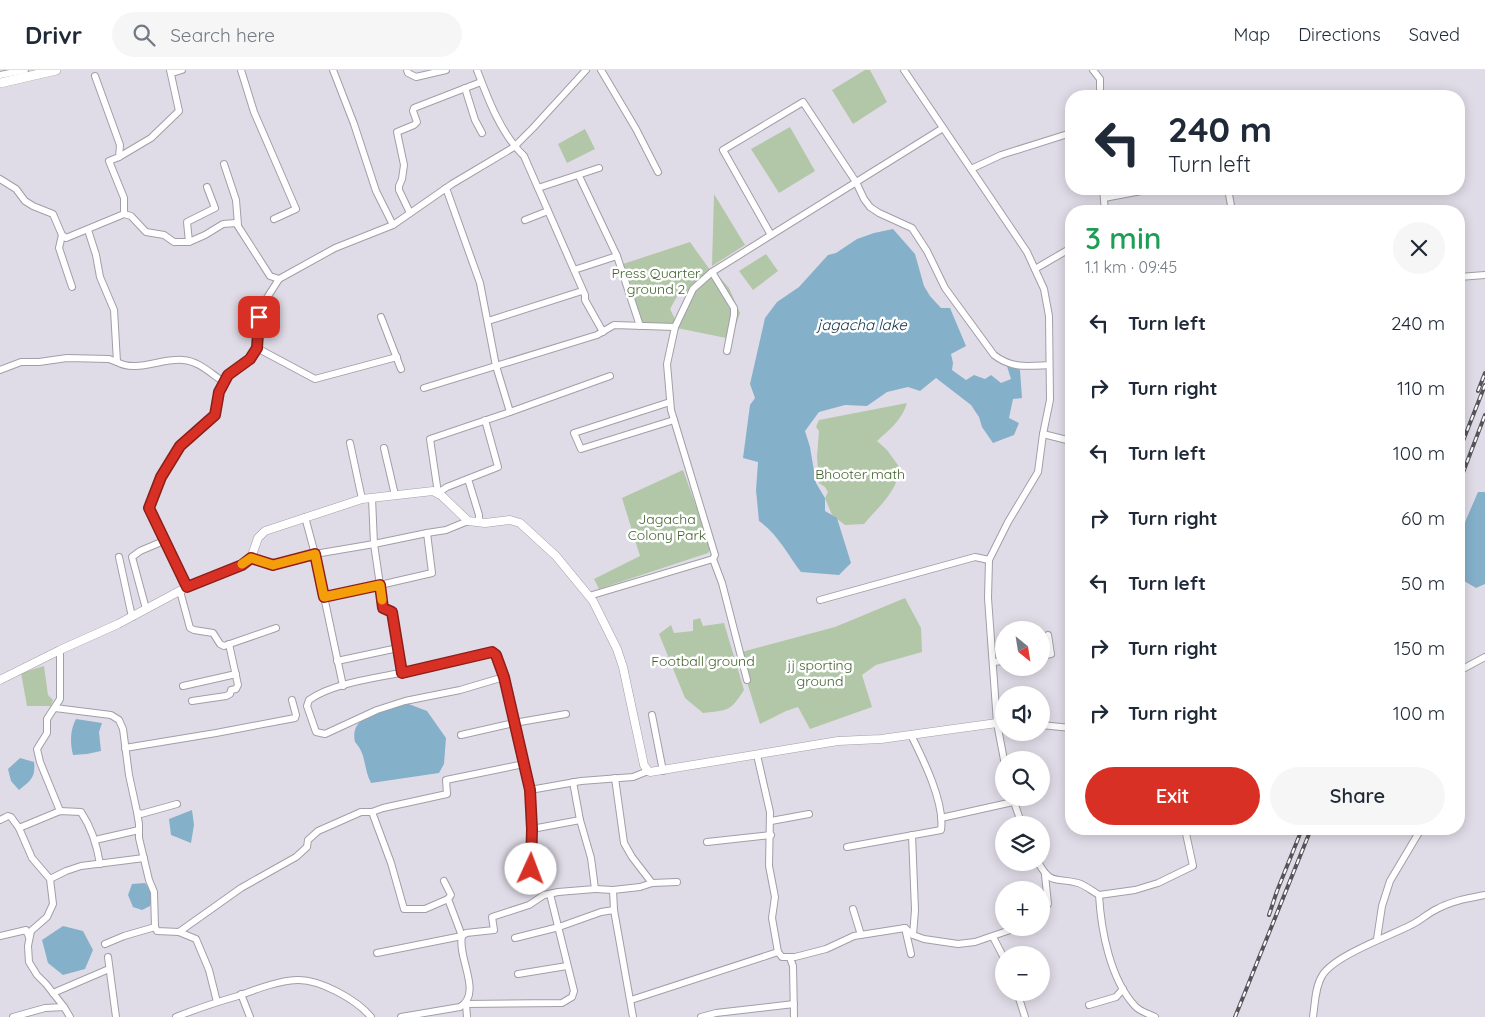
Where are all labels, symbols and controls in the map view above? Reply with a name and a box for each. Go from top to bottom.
search box [112,12,462,57]
text: Drivr [25,20,82,50]
icon: search [130,21,158,49]
text: Search here [170,23,275,47]
text: Map [1233,23,1270,46]
text: Directions [1298,23,1381,46]
text: Saved [1409,23,1460,46]
text: 240 m [1168,107,1272,151]
icon: left [1085,110,1150,175]
text: Turn left [1168,150,1251,178]
text: 3 min [1085,219,1161,257]
button: close [1393,222,1445,274]
text: 1.1 km · 09:45 [1085,257,1177,277]
park label: Press Quarter ground 2 [612,264,701,298]
pin [238,296,280,338]
icon: arrive [245,303,273,331]
icon: left [1085,309,1113,337]
text: Turn left [1128,311,1206,335]
text: 240 m [1391,311,1445,335]
water label: jagacha lake [816,315,907,334]
icon: right [1085,374,1113,402]
text: Turn right [1128,376,1217,400]
text: 110 m [1397,376,1445,400]
icon: left [1085,439,1113,467]
text: Turn left [1128,441,1206,465]
text: 100 m [1393,441,1445,465]
park label: Bhooter math [815,465,905,483]
icon: right [1085,504,1113,532]
text: Turn right [1128,506,1217,530]
text: 60 m [1401,506,1445,530]
park label: Jagacha Colony Park [628,510,706,544]
icon: left [1085,569,1113,597]
text: Turn left [1128,571,1206,595]
text: 50 m [1401,571,1445,595]
north arrow [995,621,1050,676]
map controls [995,621,1050,1001]
icon: right [1085,634,1113,662]
text: Turn right [1128,636,1217,660]
text: 150 m [1394,636,1445,660]
park label: Football ground [651,652,755,670]
park label: jj sporting ground [787,656,852,690]
button: sound [995,686,1050,741]
icon: right [1085,699,1113,727]
text: Turn right [1128,701,1217,725]
text: 100 m [1393,701,1445,725]
button: search [995,751,1050,806]
button: Exit [1085,767,1260,825]
button: Share [1270,767,1445,825]
button: layers [995,816,1050,871]
position arrow [504,842,556,894]
button: + [995,881,1050,936]
button: − [995,946,1050,1001]

